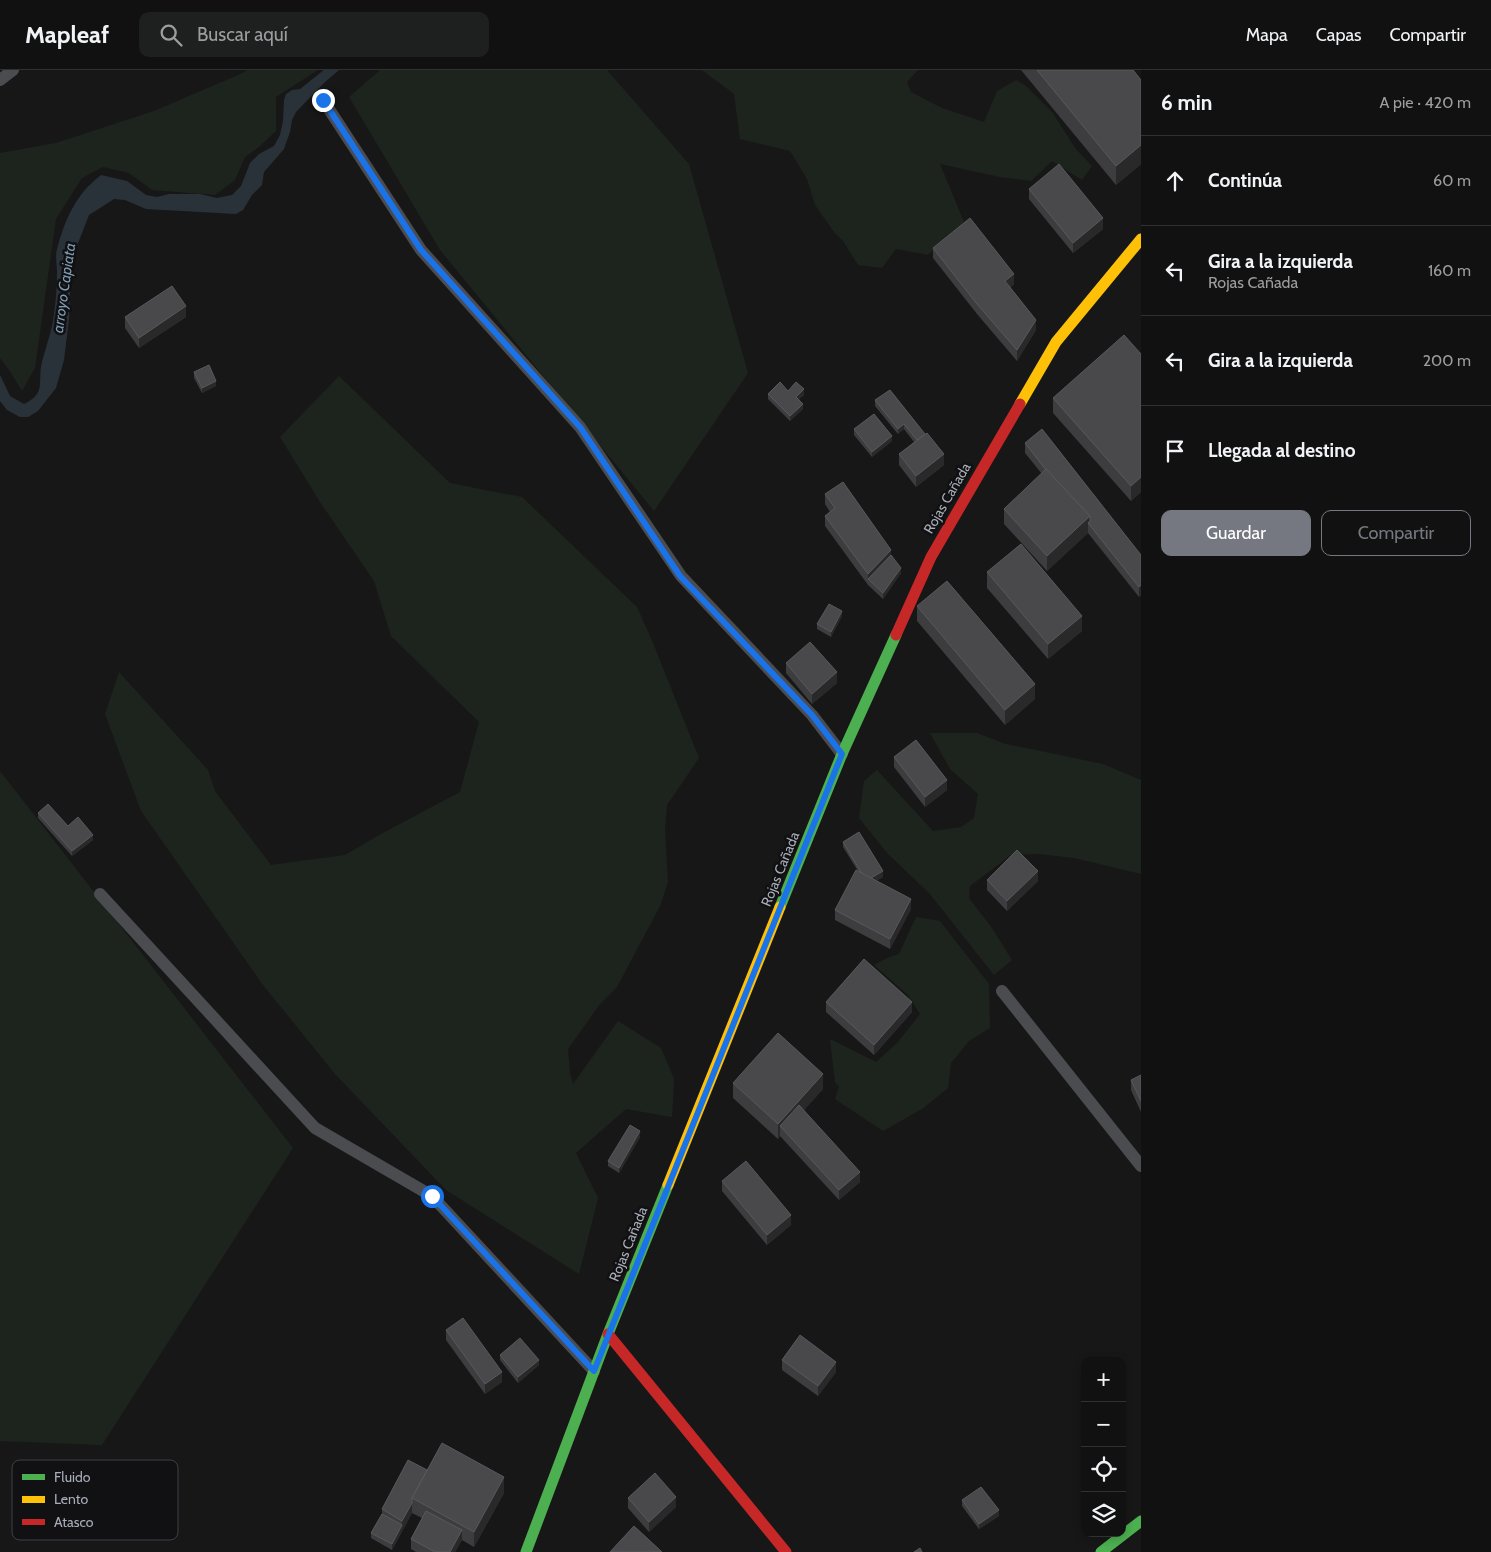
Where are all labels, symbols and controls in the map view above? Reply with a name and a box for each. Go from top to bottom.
search box [139,12,489,57]
text: Mapleaf [25,20,109,49]
icon: search [157,21,185,49]
text: Buscar aquí [197,23,288,46]
text: Mapa [1246,24,1288,46]
text: Capas [1316,24,1362,46]
text: Compartir [1390,24,1466,46]
route end [312,89,335,112]
text: 6 min [1161,90,1212,115]
text: A pie · 420 m [1380,93,1471,112]
icon: ahead [1161,167,1189,195]
text: Continúa [1208,169,1282,192]
text: 60 m [1433,171,1471,190]
water label: arroyo Capiata [49,242,79,334]
text: Gira a la izquierda [1208,250,1353,273]
icon: left [1161,257,1189,285]
text: 160 m [1428,261,1471,280]
text: Rojas Cañada [1208,273,1298,292]
icon: left [1161,347,1189,375]
text: Gira a la izquierda [1208,349,1353,372]
text: 200 m [1423,351,1471,370]
icon: arrive [1161,437,1189,465]
text: Llegada al destino [1208,439,1355,462]
street label: Rojas Cañada [919,459,975,537]
button: Guardar [1161,510,1311,556]
button: Compartir [1321,510,1471,556]
street label: Rojas Cañada [757,829,803,909]
route start [421,1185,444,1208]
street label: Rojas Cañada [605,1204,651,1284]
map controls [1081,1357,1126,1537]
button: + [1081,1357,1126,1402]
button: − [1081,1402,1126,1447]
button: locate [1081,1447,1126,1492]
legend [12,1460,178,1540]
text: Fluido [54,1468,91,1486]
text: Lento [54,1490,88,1508]
button: layers [1081,1492,1126,1537]
text: Atasco [54,1513,94,1531]

